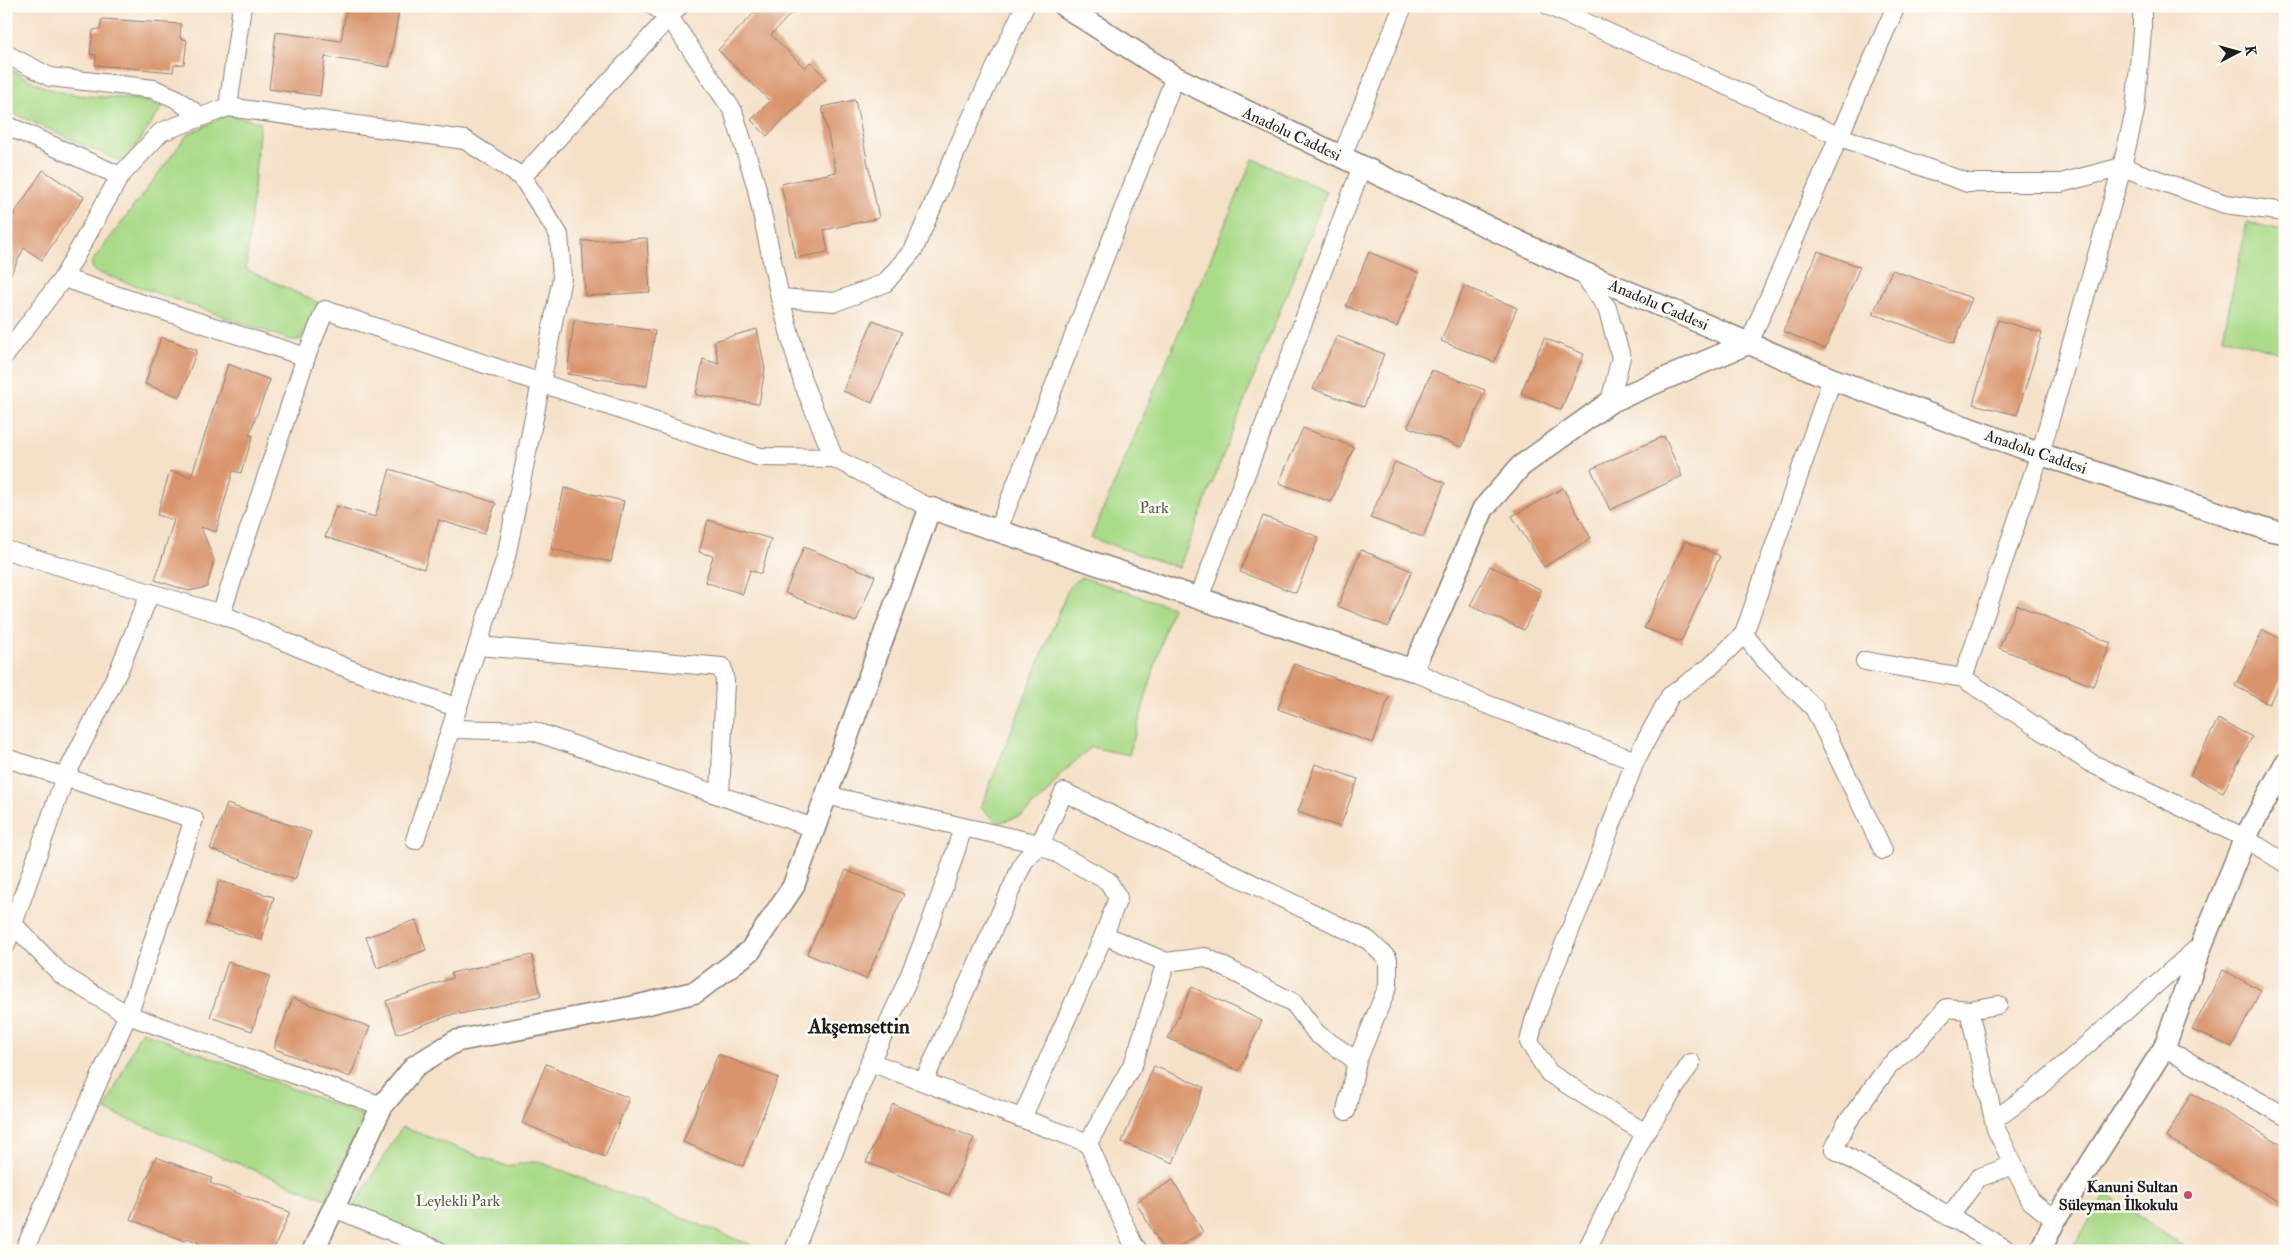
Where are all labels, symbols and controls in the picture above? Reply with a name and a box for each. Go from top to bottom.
north arrow [2214,28,2264,78]
text: K [2241,45,2260,58]
street label: Anadolu Caddesi [1238,102,1344,165]
street label: Anadolu Caddesi [1605,274,1712,335]
street label: Anadolu Caddesi [1981,425,2089,479]
park label: Park [1139,498,1169,518]
district label: Akşemsettin [807,1013,910,1040]
place label: Kanuni Sultan Süleyman İlkokulu [2059,1177,2179,1216]
marker: Kanuni Sultan Süleyman İlkokulu [2182,1189,2194,1201]
park label: Leylekli Park [416,1191,501,1211]

